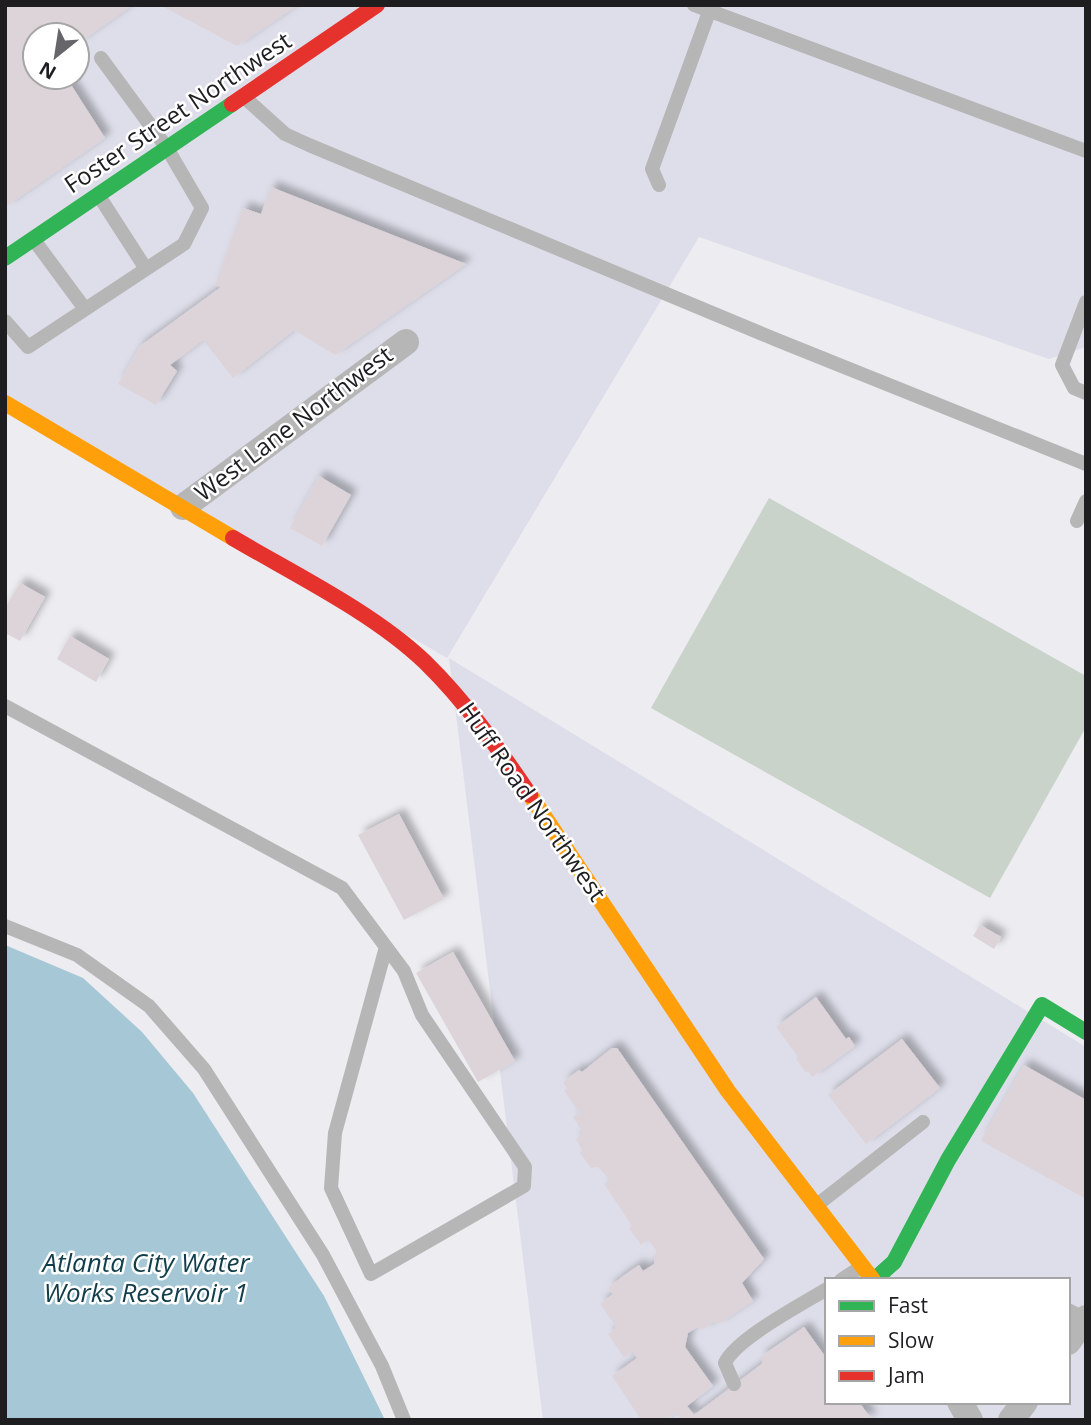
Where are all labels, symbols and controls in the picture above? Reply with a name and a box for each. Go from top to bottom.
north arrow [21,21,91,91]
street label: Foster Street Northwest [57,23,297,200]
text: N [34,56,61,86]
street label: West Lane Northwest [187,337,399,508]
street label: Huff Road Northwest [452,695,614,907]
water label: Atlanta City Water Works Reservoir 1 [40,1244,251,1310]
legend [825,1278,1070,1404]
text: Fast [888,1291,928,1319]
text: Slow [888,1326,934,1354]
text: Jam [886,1361,925,1389]

